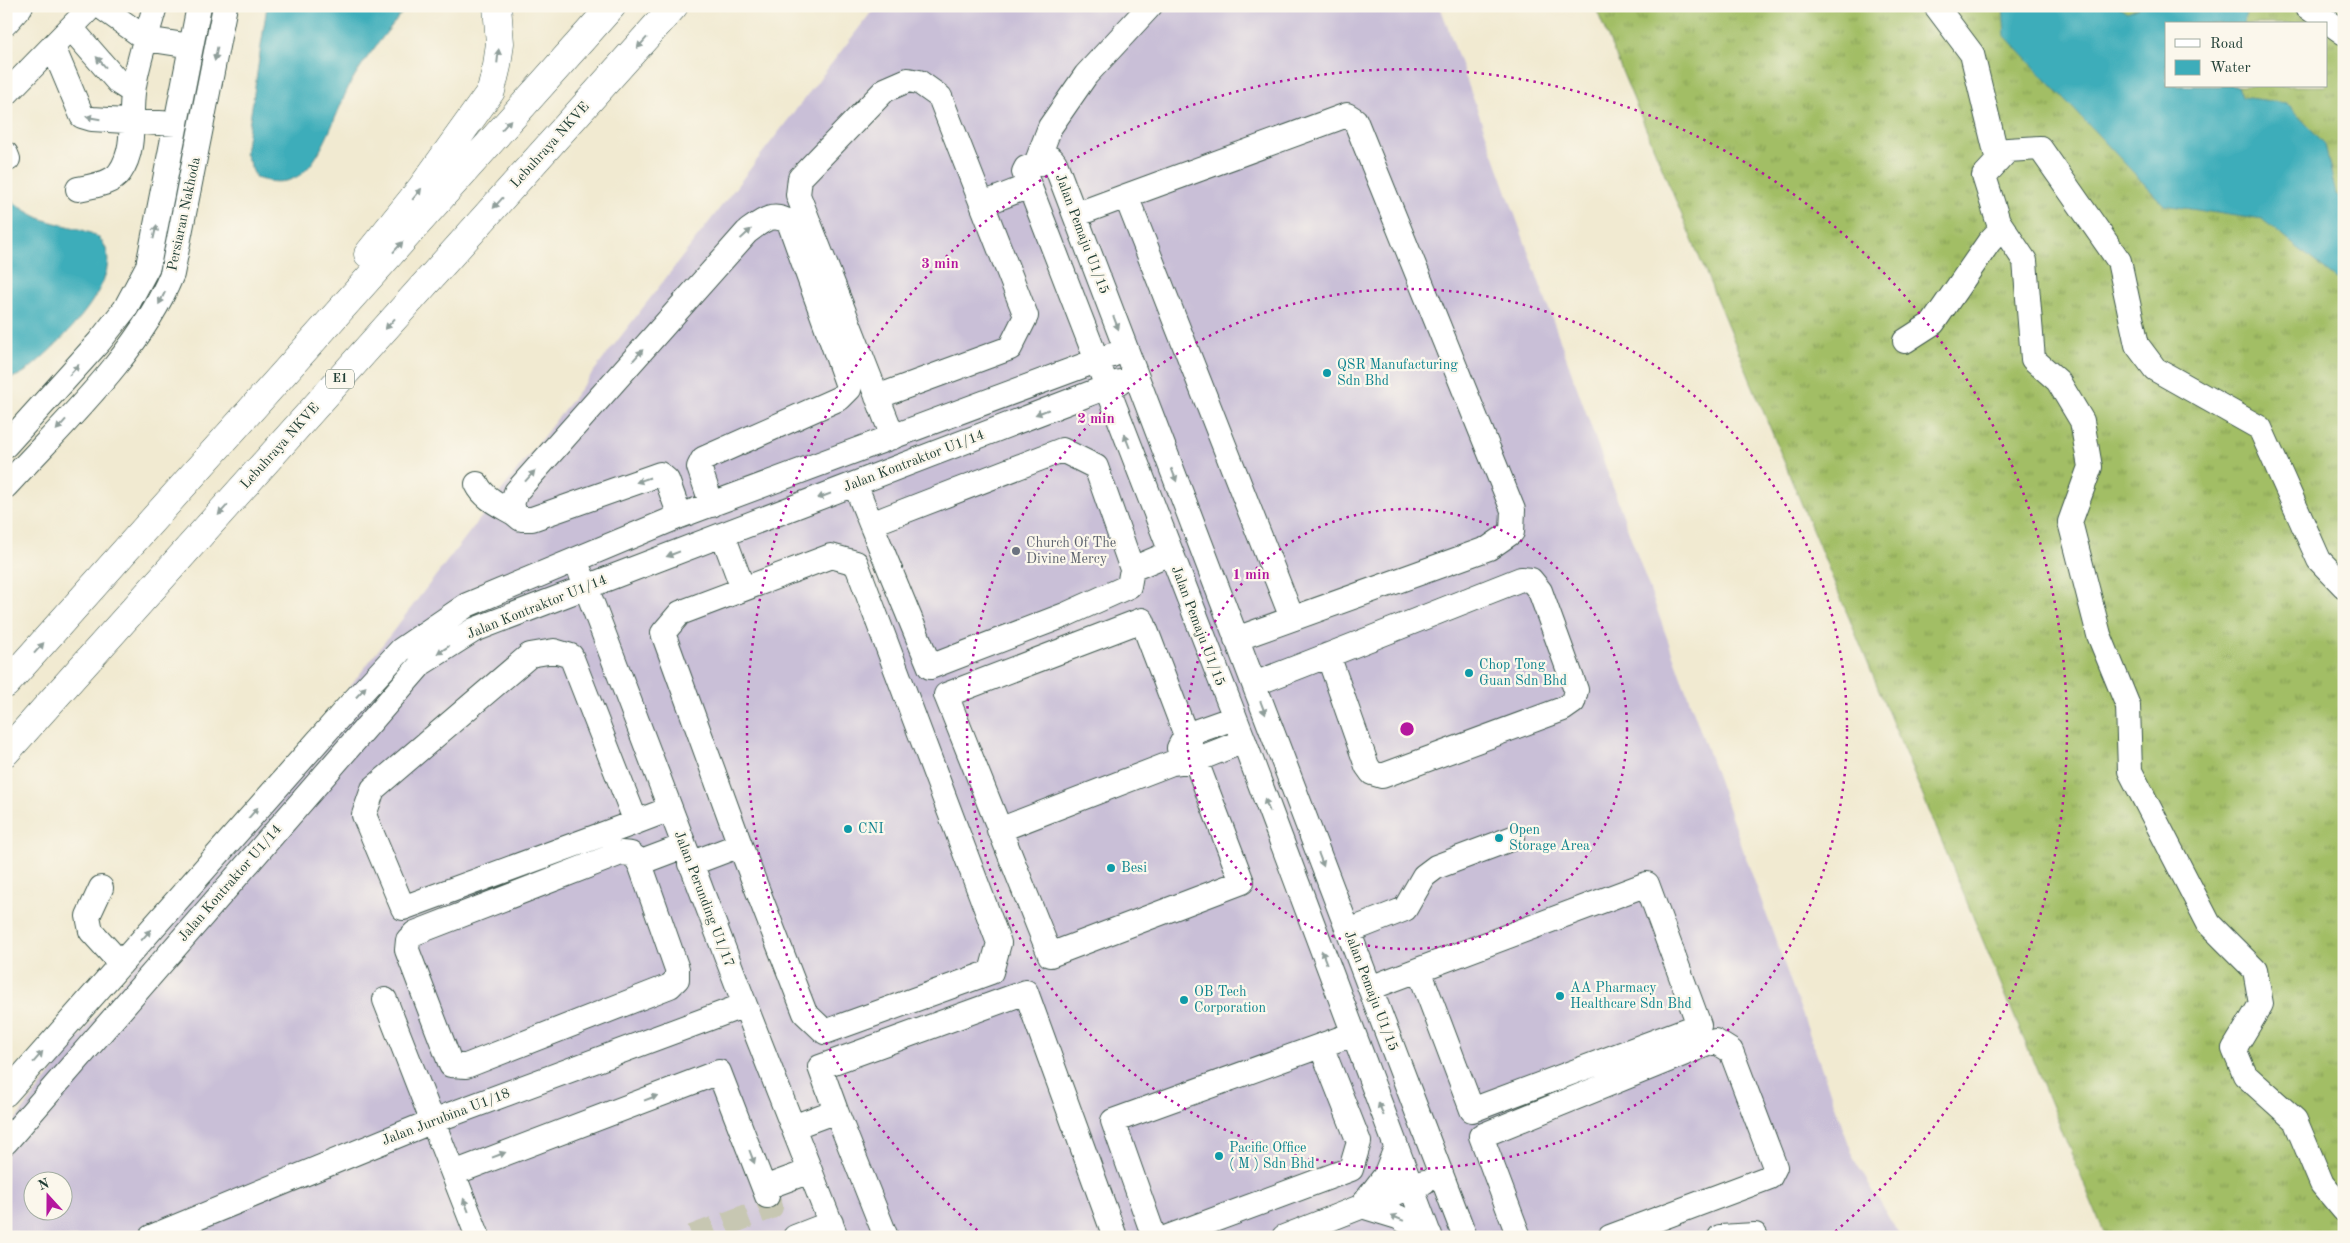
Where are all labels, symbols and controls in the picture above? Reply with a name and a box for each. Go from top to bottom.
legend [2165,22,2328,88]
one-way arrow [636,36,648,48]
text: Road [2210,37,2244,52]
one-way arrow [211,47,219,63]
one-way arrow [495,48,503,64]
one-way arrow [95,56,107,68]
text: Water [2210,61,2251,76]
street label: Lebuhraya NKVE [508,99,592,191]
one-way arrow [84,113,100,121]
one-way arrow [500,120,512,132]
street label: Persiaran Nakhoda [165,156,203,272]
street label: Jalan Pemaju U1/15 [1053,172,1111,296]
one-way arrow [411,187,422,200]
one-way arrow [493,196,504,209]
one-way arrow [151,225,159,240]
one-way arrow [740,228,752,240]
one-way arrow [392,241,404,253]
text: 3 min [921,257,959,272]
one-way arrow [158,290,166,305]
one-way arrow [1112,316,1120,331]
one-way arrow [384,317,396,329]
one-way arrow [632,349,644,361]
place label: QSR Manufacturing Sdn Bhd [1337,358,1458,388]
one-way arrow [68,364,80,376]
marker: QSR Manufacturing Sdn Bhd [1321,367,1333,379]
road number: E1 [326,369,354,388]
street label: Lebuhraya NKVE [238,400,322,492]
one-way arrow [1034,409,1049,417]
text: 2 min [1077,412,1115,427]
one-way arrow [56,418,67,431]
street label: Jalan Kontraktor U1/14 [842,428,986,494]
one-way arrow [1123,433,1130,448]
one-way arrow [1170,468,1178,483]
one-way arrow [524,471,536,483]
one-way arrow [635,477,650,484]
one-way arrow [817,493,832,500]
one-way arrow [217,503,229,515]
place label: Church Of The Divine Mercy [1026,536,1116,566]
marker: Church Of The Divine Mercy [1010,545,1022,557]
one-way arrow [665,550,680,558]
street label: Jalan Pemaju U1/15 [1169,564,1227,688]
text: 1 min [1232,568,1270,583]
street label: Jalan Kontraktor U1/14 [465,572,609,642]
one-way arrow [33,643,45,655]
one-way arrow [436,645,449,655]
place label: Chop Tong Guan Sdn Bhd [1479,658,1567,688]
marker: Chop Tong Guan Sdn Bhd [1463,667,1475,679]
one-way arrow [355,686,367,698]
one-way arrow [1260,701,1267,716]
centre of rings [1398,720,1416,738]
one-way arrow [1263,797,1270,812]
one-way arrow [248,807,259,820]
street label: Jalan Kontraktor U1/14 [176,822,284,944]
place label: CNI [858,822,884,836]
marker: CNI [842,823,854,835]
place label: Open Storage Area [1509,823,1590,853]
street label: Jalan Perunding U1/17 [672,829,736,969]
marker: Open Storage Area [1493,832,1505,844]
one-way arrow [1317,853,1325,868]
place label: Besi [1121,861,1147,875]
marker: Besi [1105,862,1117,874]
street label: Jalan Pemaju U1/15 [1342,929,1400,1053]
one-way arrow [140,930,152,942]
one-way arrow [1320,949,1328,964]
place label: AA Pharmacy Healthcare Sdn Bhd [1570,981,1692,1011]
place label: OB Tech Corporation [1194,985,1267,1015]
marker: AA Pharmacy Healthcare Sdn Bhd [1554,990,1566,1002]
marker: OB Tech Corporation [1178,994,1190,1006]
one-way arrow [33,1051,44,1064]
street label: Jalan Jurubina U1/18 [380,1086,512,1148]
one-way arrow [644,1094,659,1102]
one-way arrow [1377,1101,1385,1116]
place label: Pacific Office ( M ) Sdn Bhd [1229,1141,1315,1171]
one-way arrow [748,1150,756,1164]
marker: Pacific Office ( M ) Sdn Bhd [1213,1150,1225,1162]
one-way arrow [492,1151,507,1159]
north arrow [22,1170,72,1220]
text: N [36,1176,51,1193]
one-way arrow [462,1197,469,1212]
one-way arrow [1390,1214,1404,1222]

